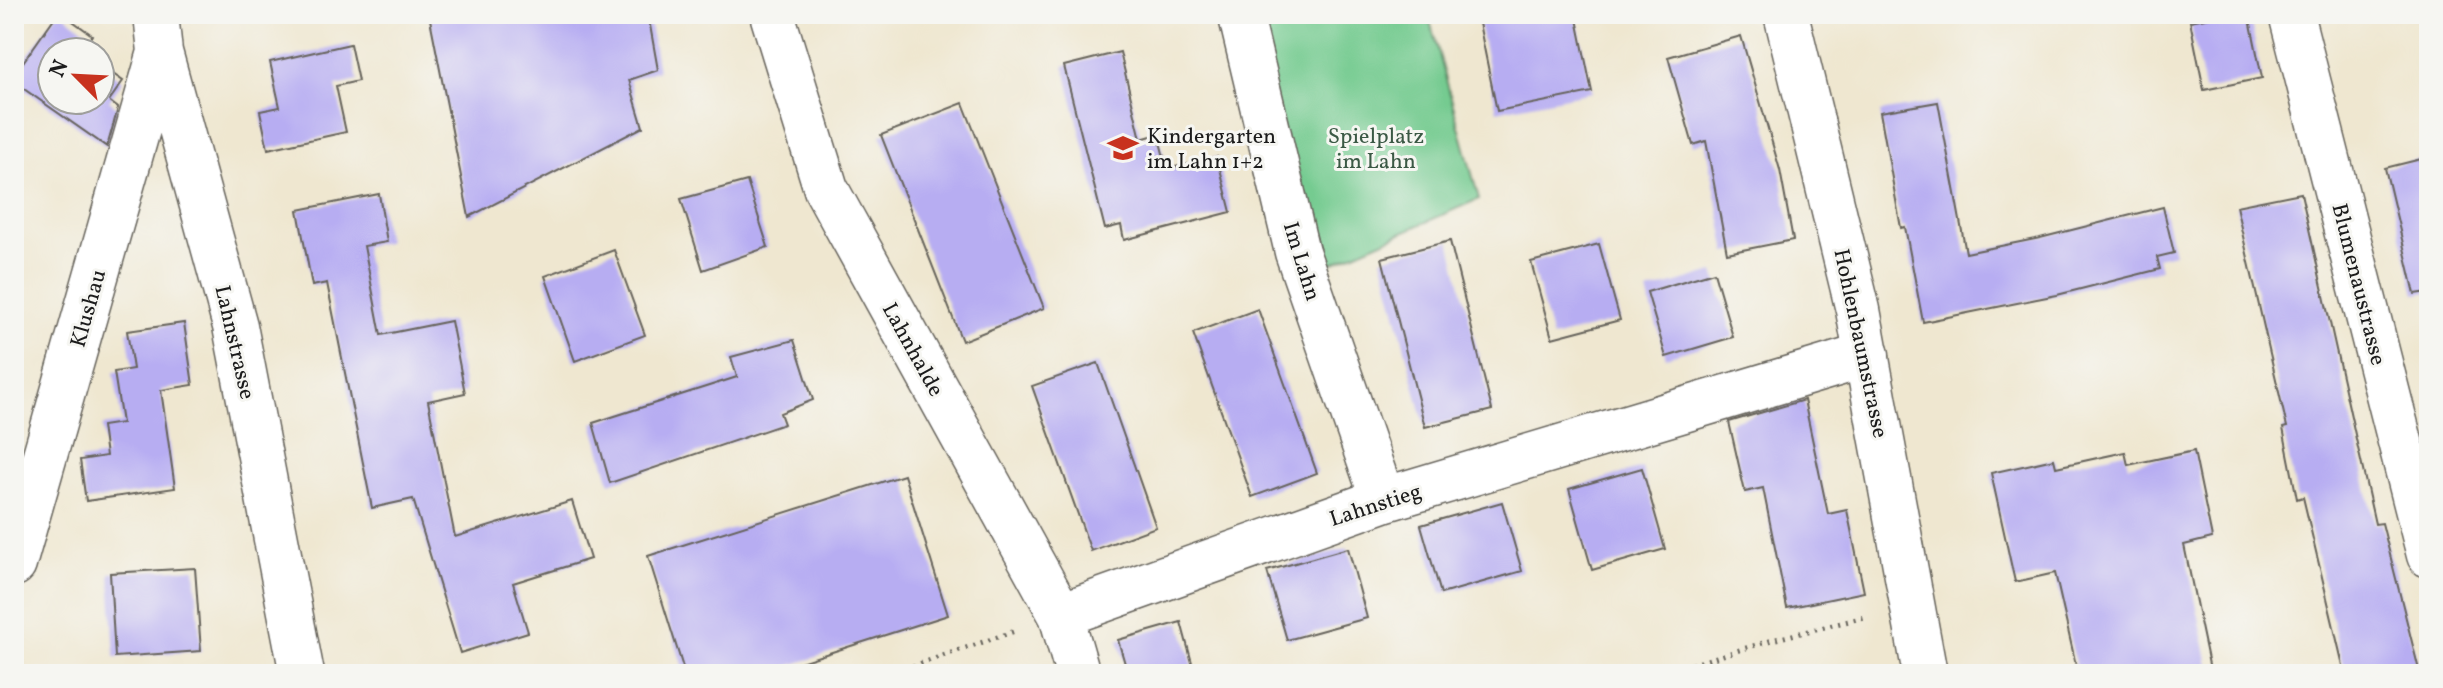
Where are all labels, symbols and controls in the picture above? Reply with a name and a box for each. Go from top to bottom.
north arrow [36,36,116,116]
text: N [43,55,77,82]
place label: Kindergarten im Lahn 1+2 [1147,122,1276,178]
park label: Spielplatz im Lahn [1328,122,1424,178]
school or university icon: Kindergarten im Lahn 1+2 [1106,131,1140,165]
street label: Blumenaustrasse [2322,200,2393,369]
street label: Im Lahn [1274,218,1327,305]
street label: Hohlenbaumstrasse [1824,246,1895,441]
street label: Klushau [64,266,115,351]
street label: Lahnstrasse [205,283,262,403]
street label: Lahnhalde [873,298,950,403]
street label: Lahnstieg [1326,477,1426,536]

